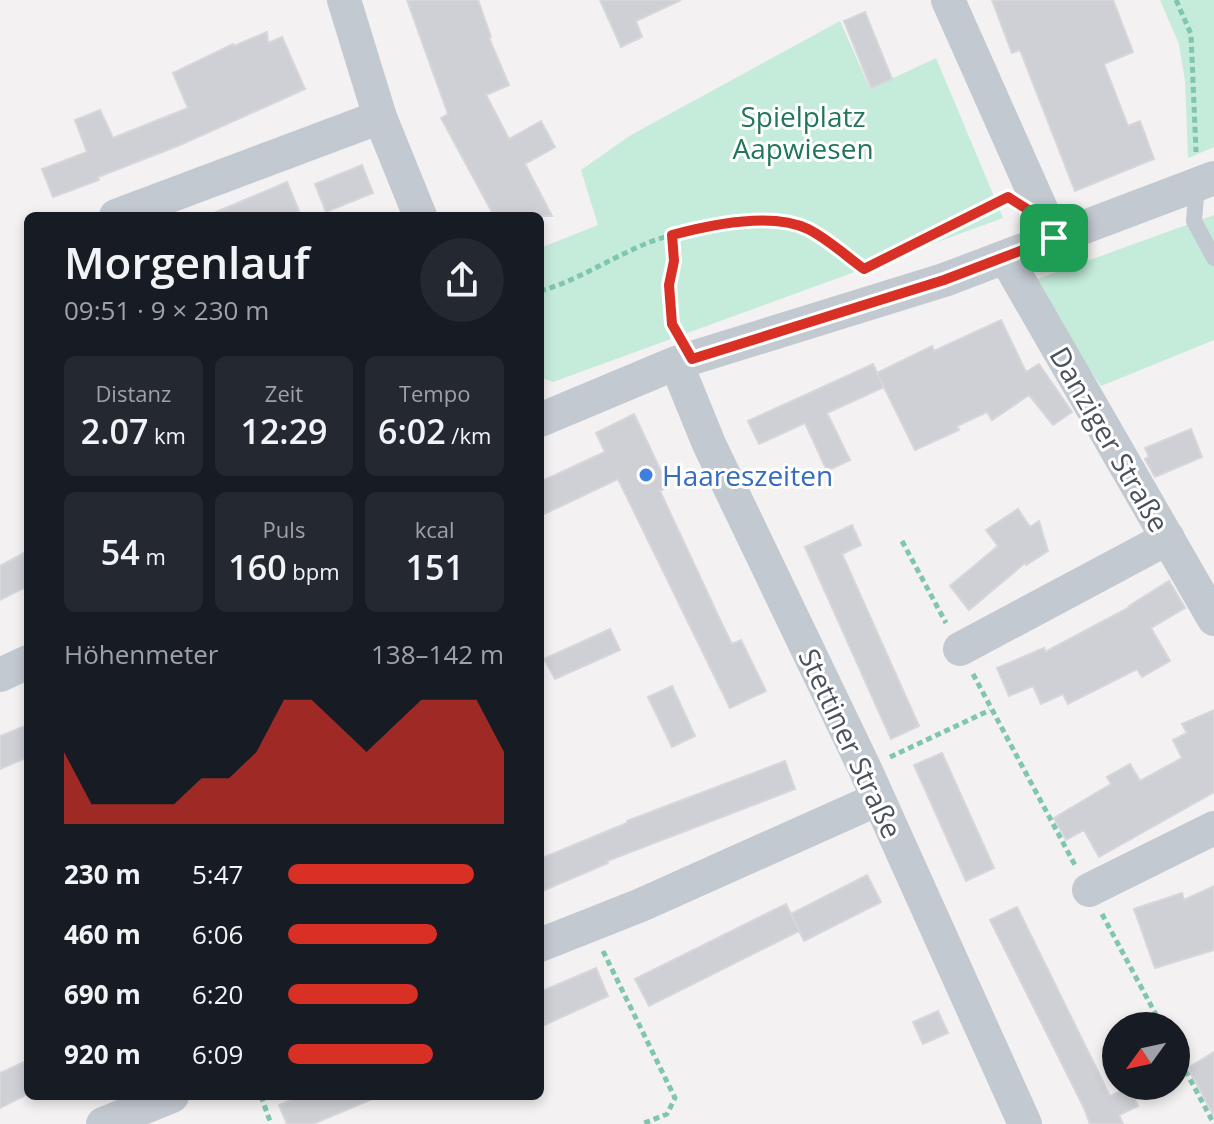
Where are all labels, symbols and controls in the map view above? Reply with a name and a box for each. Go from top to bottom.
park label: Spielplatz Aapwiesen [732,97,874,167]
pin [1020,204,1088,272]
icon: arrive [1032,216,1076,260]
text: Morgenlauf [64,232,310,292]
button: share [420,238,504,322]
text: 09:51 · 9 × 230 m [64,292,269,328]
street label: Danziger Straße [1041,339,1179,539]
text: Distanz [95,378,171,408]
text: Zeit [265,378,303,408]
text: Tempo [399,378,470,408]
text: 2.07 [81,408,148,454]
text: 12:29 [240,408,328,454]
text: 6:02 [378,408,446,454]
text: km [148,420,186,450]
text: /km [446,420,491,450]
place label: Haareszeiten [662,456,833,494]
marker: Haareszeiten [637,466,655,484]
text: Puls [263,514,305,544]
text: kcal [415,514,455,544]
text: 54 [101,529,140,575]
text: m [140,541,166,571]
text: 160 [228,544,287,590]
text: 151 [406,544,464,590]
text: bpm [287,556,340,586]
text: Höhenmeter [64,636,218,672]
text: 138–142 m [371,636,504,672]
street label: Stettiner Straße [790,642,912,844]
text: 230 m [64,856,141,892]
text: 5:47 [192,856,243,892]
text: 460 m [64,916,141,952]
text: 6:06 [192,916,243,952]
text: 690 m [64,976,141,1012]
text: 6:20 [192,976,243,1012]
north arrow [1102,1012,1190,1100]
map controls [1102,1012,1190,1100]
text: 920 m [64,1036,141,1072]
text: 6:09 [192,1036,243,1072]

